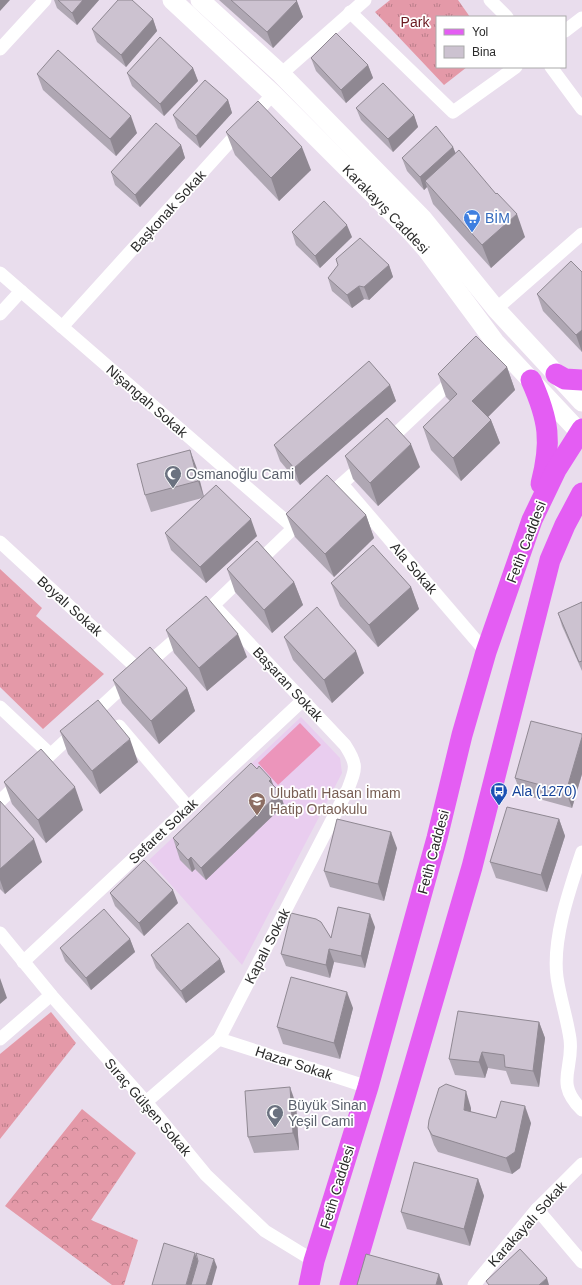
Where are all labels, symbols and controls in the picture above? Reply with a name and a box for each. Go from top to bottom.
park label: Park [401,14,430,30]
legend [436,16,566,68]
text: Yol [472,25,488,39]
text: Bina [472,45,496,59]
street label: Karakayış Caddesi [339,161,433,257]
street label: Başkonak Sokak [127,166,209,255]
supermarket icon: BİM [462,208,482,233]
place label: BİM [485,209,510,226]
street label: Nişangah Sokak [103,362,191,441]
mosque icon: Osmanoğlu Cami [163,464,183,489]
place label: Osmanoğlu Cami [186,466,294,482]
street label: Fetih Caddesi [503,499,549,585]
street label: Ala Sokak [387,539,441,598]
street label: Boyalı Sokak [34,573,106,640]
street label: Başaran Sokak [250,644,327,725]
bus stop icon: Ala (1270) [489,781,509,806]
place label: Ala (1270) [512,783,577,799]
place label: Ulubatlı Hasan İmam Hatip Ortaokulu [270,784,401,817]
school or university icon: Ulubatlı Hasan İmam Hatip Ortaokulu [247,791,267,816]
street label: Sefaret Sokak [125,794,201,867]
street label: Fetih Caddesi [414,808,452,896]
street label: Kapalı Sokak [241,905,293,986]
street label: Hazar Sokak [253,1043,336,1083]
street label: Sıraç Gülşen Sokak [101,1055,195,1160]
place label: Büyük Sinan Yeşil Cami [288,1097,367,1129]
mosque icon: Büyük Sinan Yeşil Cami [265,1103,285,1128]
street label: Fetih Caddesi [317,1143,357,1231]
street label: Karakayalı Sokak [485,1177,570,1270]

